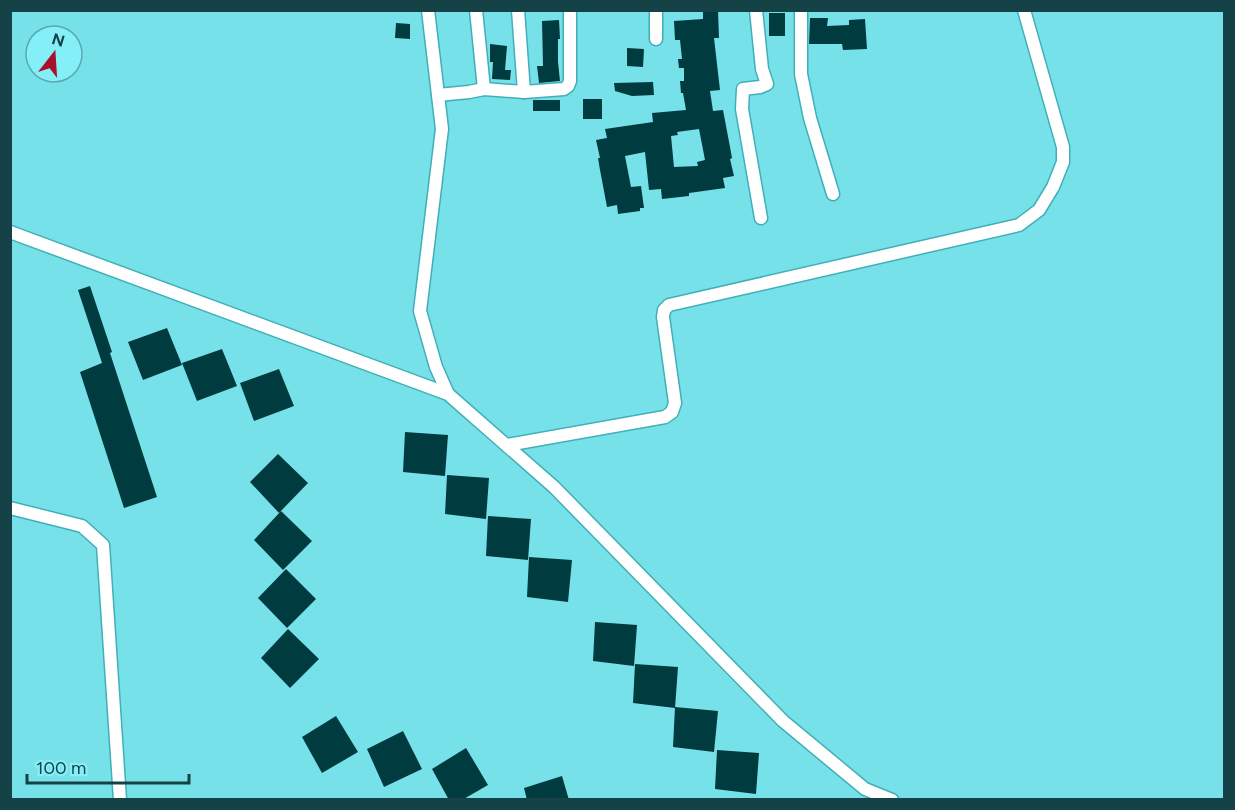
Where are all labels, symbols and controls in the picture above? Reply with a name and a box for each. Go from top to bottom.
north arrow [24,24,84,84]
text: N [50,29,67,51]
scale bar [27,747,189,785]
text: 100 m [36,757,86,779]

